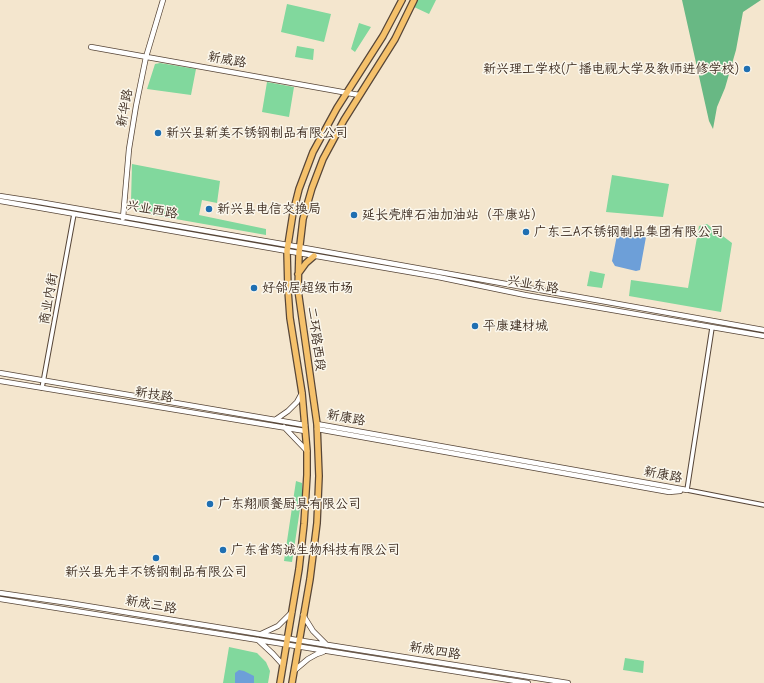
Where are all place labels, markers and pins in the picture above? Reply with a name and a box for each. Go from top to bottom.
place label: 新兴理工学校(广播电视大学及教师进修学校) [483,61,739,77]
marker: 新兴理工学校(广播电视大学及教师进修学校) [742,64,752,74]
place label: 新兴县新美不锈钢制品有限公司 [166,125,348,141]
marker: 新兴县新美不锈钢制品有限公司 [153,128,163,138]
place label: 新兴县电信交换局 [217,201,321,217]
marker: 新兴县电信交换局 [204,204,214,214]
place label: 延长壳牌石油加油站（平康站） [362,207,544,223]
marker: 延长壳牌石油加油站（平康站） [349,210,359,220]
place label: 广东三A不锈钢制品集团有限公司 [534,224,724,240]
marker: 广东三A不锈钢制品集团有限公司 [521,227,531,237]
place label: 好邻居超级市场 [262,280,353,296]
marker: 好邻居超级市场 [249,283,259,293]
place label: 平康建材城 [483,318,548,334]
marker: 平康建材城 [470,321,480,331]
place label: 广东翔顺餐厨具有限公司 [218,496,361,512]
marker: 广东翔顺餐厨具有限公司 [205,499,215,509]
place label: 广东省筠诚生物科技有限公司 [231,542,400,558]
marker: 广东省筠诚生物科技有限公司 [218,545,228,555]
marker: 新兴县先丰不锈钢制品有限公司 [151,553,161,563]
place label: 新兴县先丰不锈钢制品有限公司 [65,564,247,580]

